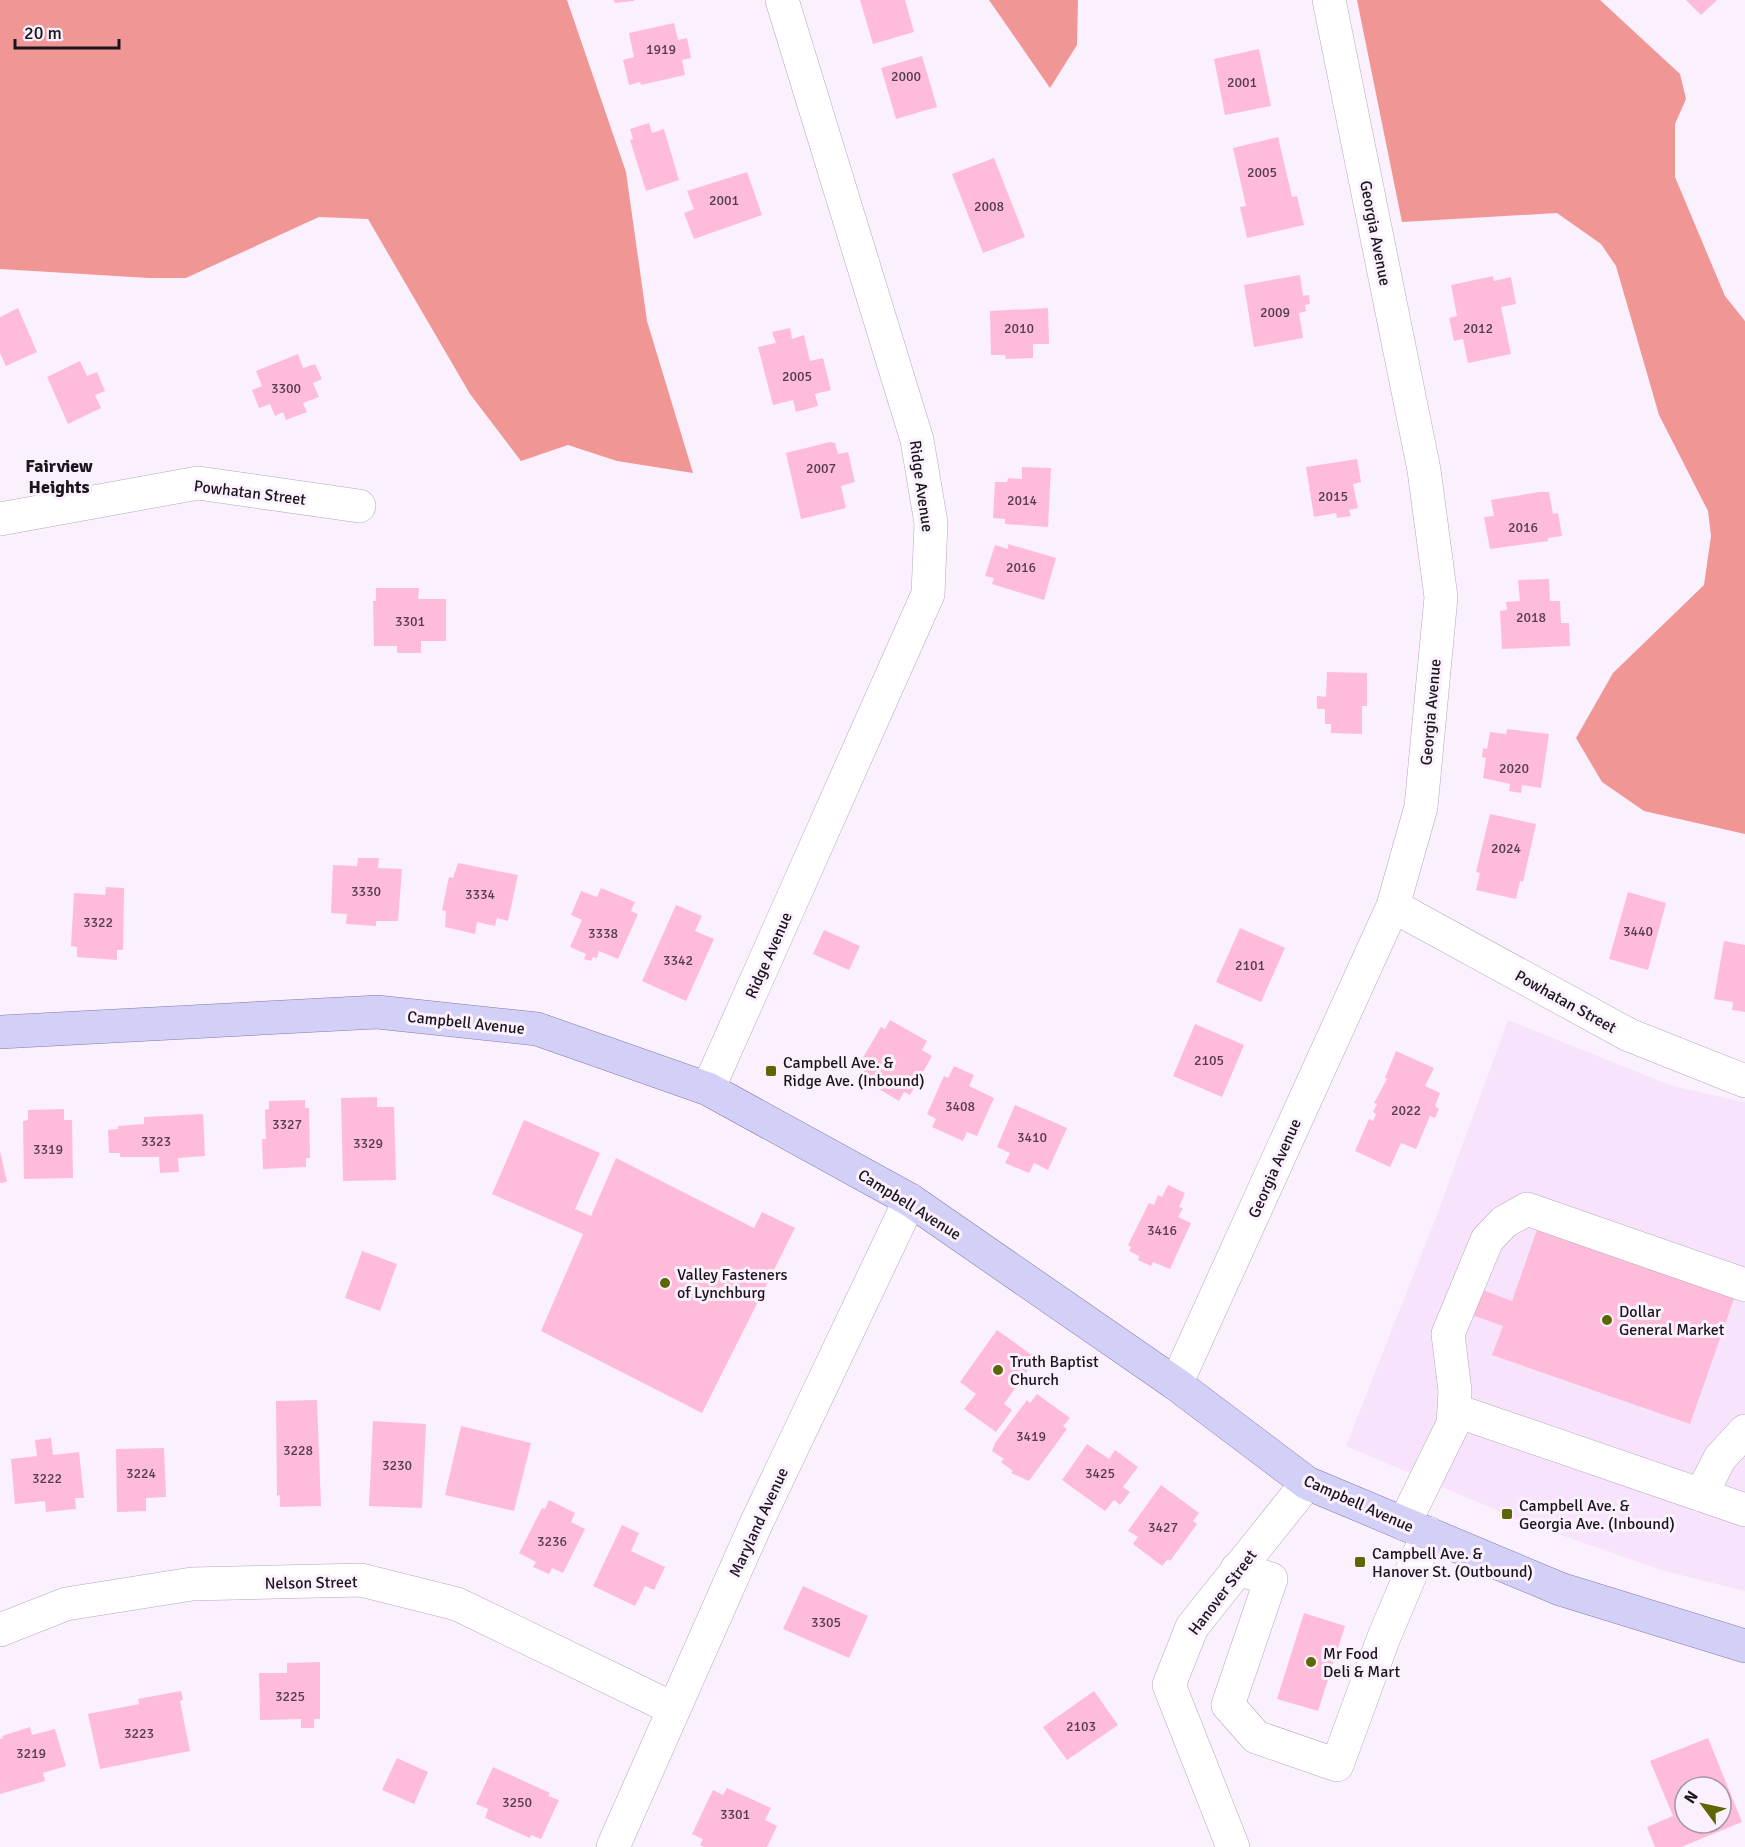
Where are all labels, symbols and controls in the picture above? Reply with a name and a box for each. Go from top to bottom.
scale bar [15,12,118,50]
text: 20 m [24,22,62,44]
house number: 1919 [646,41,676,58]
house number: 2000 [891,68,921,85]
house number: 2001 [1227,74,1257,91]
house number: 2005 [1247,164,1277,181]
street label: Georgia Avenue [1355,179,1395,288]
house number: 2001 [709,192,739,209]
house number: 2008 [974,198,1004,215]
house number: 2009 [1260,304,1290,321]
house number: 2010 [1004,320,1034,337]
house number: 2012 [1463,320,1493,337]
house number: 2005 [782,368,812,385]
house number: 3300 [271,380,301,397]
street label: Ridge Avenue [905,439,937,533]
district label: Fairview Heights [25,455,93,498]
house number: 2007 [806,460,836,477]
street label: Powhatan Street [193,476,307,510]
house number: 2015 [1318,488,1348,505]
house number: 2014 [1007,492,1038,509]
house number: 2016 [1508,519,1538,536]
house number: 2016 [1006,559,1036,576]
house number: 2018 [1516,609,1546,626]
house number: 3301 [395,613,425,630]
street label: Georgia Avenue [1416,658,1446,766]
house number: 2020 [1499,760,1529,777]
house number: 2024 [1491,840,1522,857]
house number: 3330 [351,883,381,900]
house number: 3334 [465,886,496,903]
street label: Ridge Avenue [741,909,797,1002]
house number: 3322 [83,914,113,931]
house number: 3440 [1623,923,1653,940]
house number: 3338 [588,925,618,942]
house number: 3342 [663,952,693,969]
house number: 2101 [1235,957,1265,974]
street label: Powhatan Street [1511,966,1620,1038]
street label: Campbell Avenue [406,1007,526,1039]
house number: 2105 [1194,1052,1224,1069]
place label: Campbell Ave. & Ridge Ave. (Inbound) [783,1053,924,1091]
marker: Campbell Ave. & Ridge Ave. (Inbound) [764,1064,778,1078]
house number: 3408 [945,1098,975,1115]
house number: 2022 [1391,1102,1421,1119]
house number: 3327 [272,1116,302,1133]
street label: Georgia Avenue [1244,1116,1306,1221]
house number: 3410 [1017,1129,1047,1146]
house number: 3323 [141,1133,171,1150]
house number: 3329 [353,1135,383,1152]
house number: 3319 [33,1141,63,1158]
street label: Campbell Avenue [854,1165,965,1245]
house number: 3416 [1147,1222,1177,1239]
place label: Valley Fasteners of Lynchburg [677,1265,788,1303]
marker: Valley Fasteners of Lynchburg [658,1276,672,1290]
place label: Dollar General Market [1619,1302,1725,1340]
marker: Dollar General Market [1600,1313,1614,1327]
place label: Truth Baptist Church [1010,1352,1099,1390]
marker: Truth Baptist Church [991,1363,1005,1377]
house number: 3419 [1016,1428,1046,1445]
house number: 3228 [283,1442,313,1459]
house number: 3230 [382,1457,412,1474]
house number: 3224 [126,1465,157,1482]
street label: Maryland Avenue [725,1465,793,1580]
house number: 3425 [1085,1465,1115,1482]
house number: 3222 [32,1470,62,1487]
street label: Campbell Avenue [1301,1471,1417,1537]
place label: Campbell Ave. & Georgia Ave. (Inbound) [1519,1496,1675,1534]
marker: Campbell Ave. & Georgia Ave. (Inbound) [1500,1507,1514,1521]
house number: 3427 [1148,1519,1178,1536]
house number: 3236 [537,1533,567,1550]
place label: Campbell Ave. & Hanover St. (Outbound) [1372,1544,1533,1582]
street label: Hanover Street [1184,1546,1262,1639]
marker: Campbell Ave. & Hanover St. (Outbound) [1353,1555,1367,1569]
street label: Nelson Street [264,1572,358,1594]
house number: 3305 [811,1614,841,1631]
place label: Mr Food Deli & Mart [1323,1644,1401,1682]
marker: Mr Food Deli & Mart [1304,1655,1318,1669]
house number: 3225 [275,1688,305,1705]
house number: 2103 [1066,1718,1096,1735]
house number: 3223 [124,1725,154,1742]
house number: 3219 [16,1745,46,1762]
north arrow [1673,1775,1733,1835]
text: N [1680,1787,1703,1807]
house number: 3250 [502,1794,532,1811]
house number: 3301 [720,1806,750,1823]

